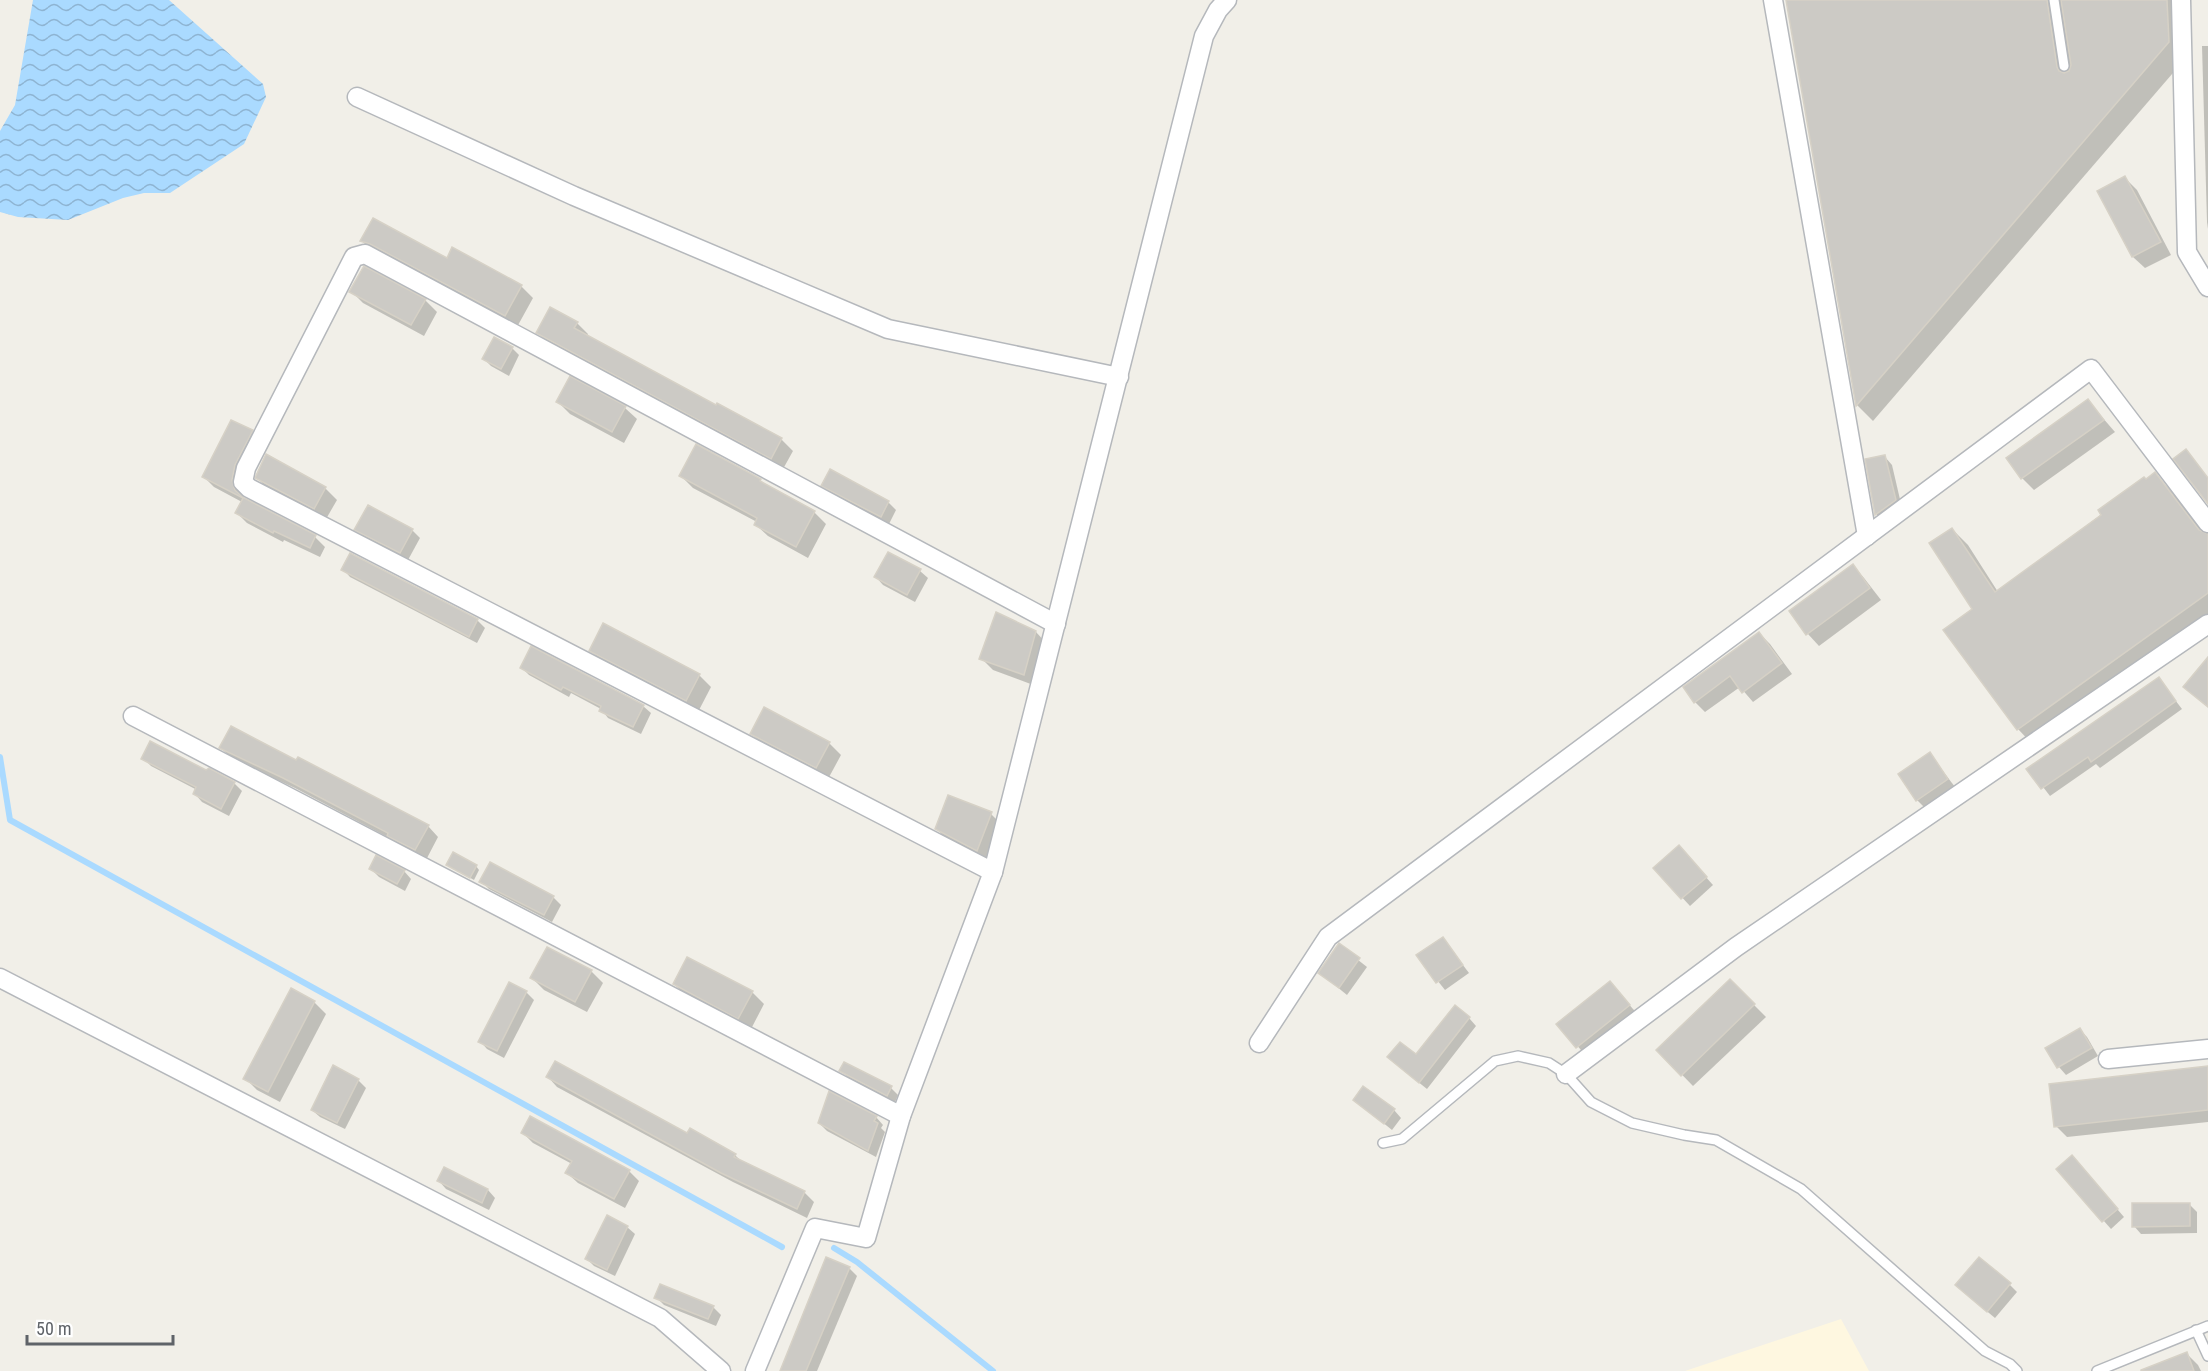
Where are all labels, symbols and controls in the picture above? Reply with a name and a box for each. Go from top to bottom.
scale bar [27,1308,172,1346]
text: 50 m [36,1318,71,1339]

